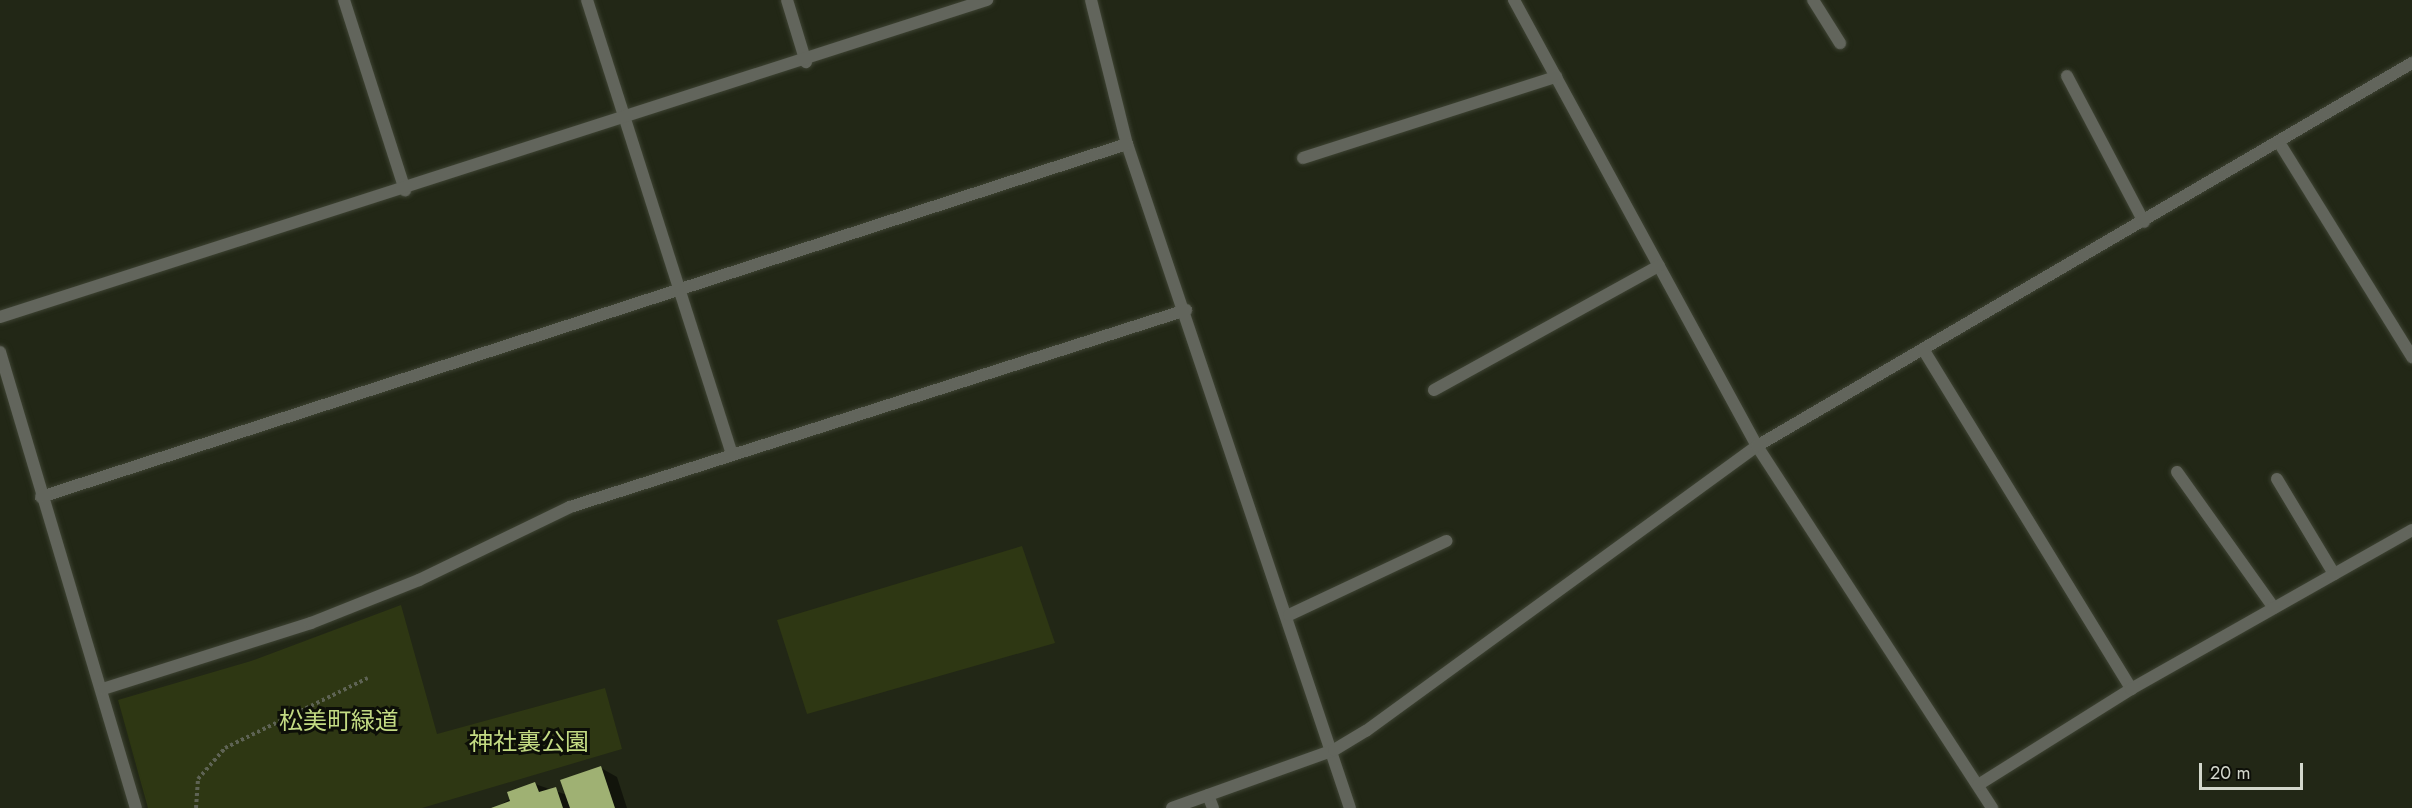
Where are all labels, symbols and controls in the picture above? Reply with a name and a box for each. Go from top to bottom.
park label: 松美町緑道 [279,707,399,735]
park label: 神社裏公園 [469,728,589,756]
scale bar [2202,751,2306,789]
text: 20 m [2210,760,2250,786]

